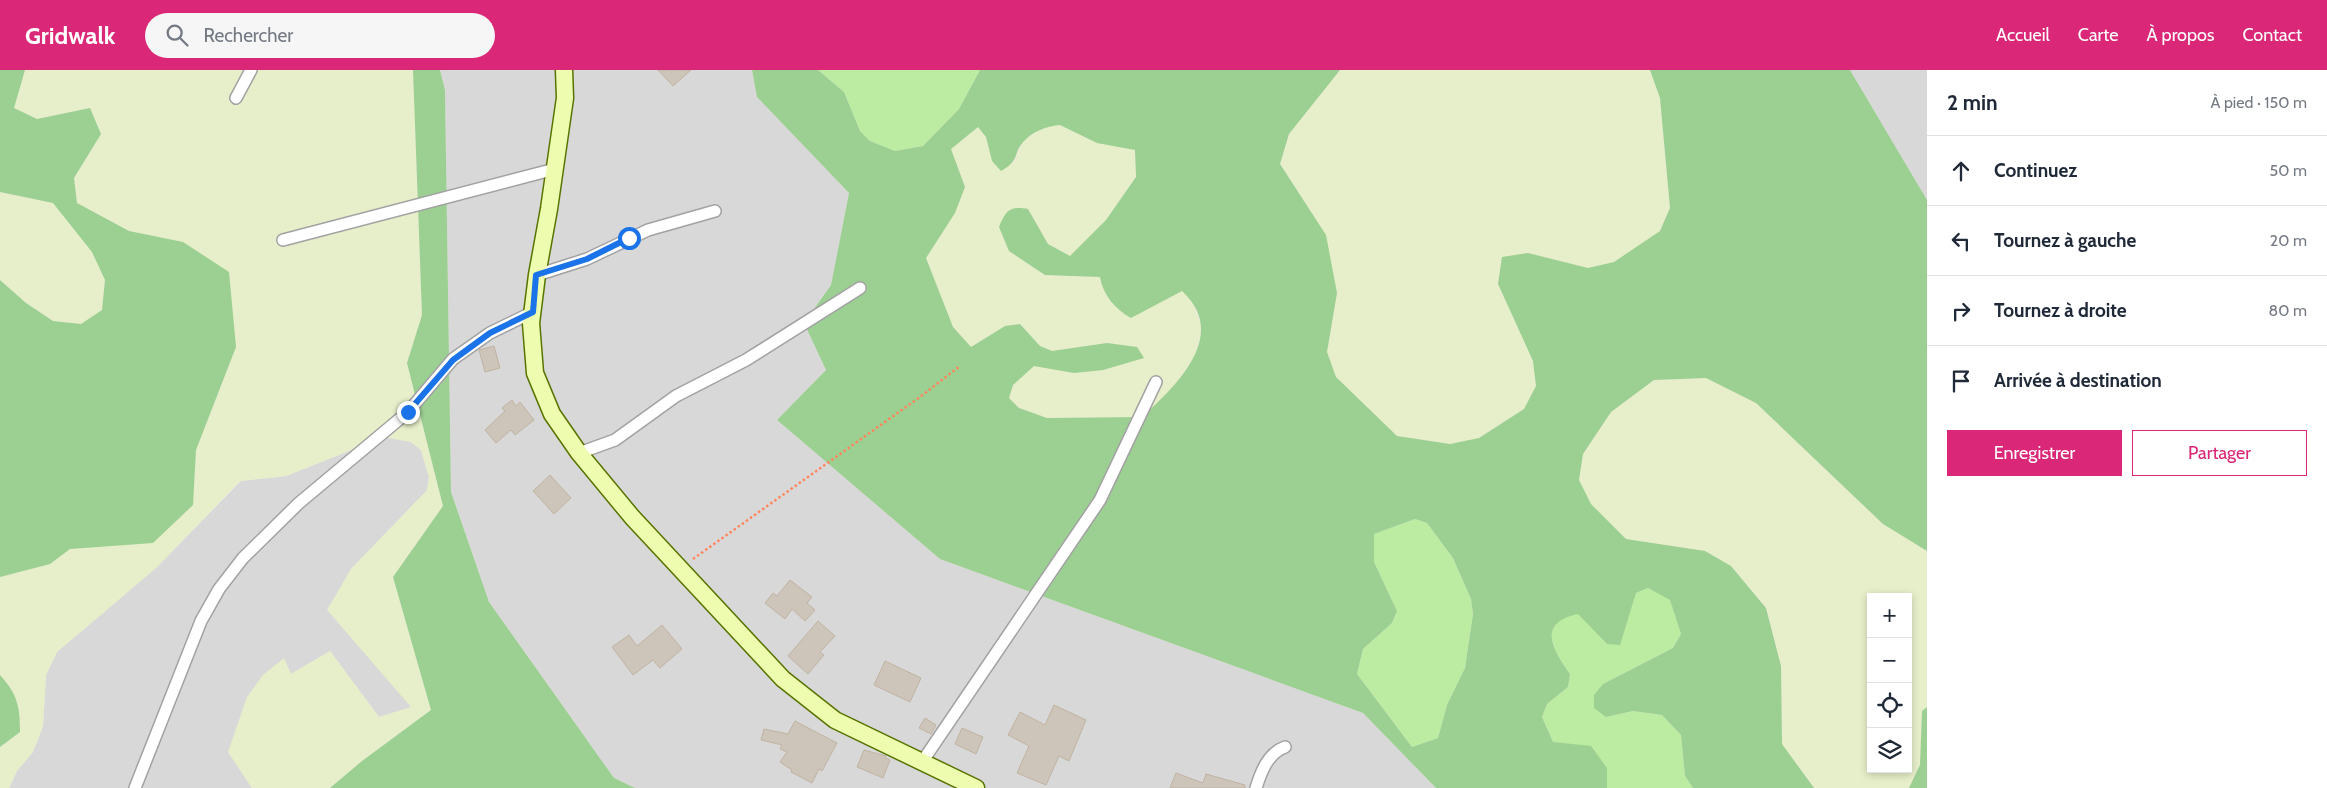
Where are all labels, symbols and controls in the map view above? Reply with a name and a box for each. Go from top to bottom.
search box [145,13,495,58]
text: Gridwalk [25,21,115,50]
icon: search [163,21,191,49]
text: Rechercher [203,24,293,47]
text: Accueil [1996,24,2050,46]
text: Carte [2078,24,2118,46]
text: À propos [2146,24,2214,46]
text: Contact [2242,24,2302,46]
text: 2 min [1947,90,1998,115]
text: À pied · 150 m [2210,93,2307,112]
icon: ahead [1947,157,1975,185]
text: Continuez [1994,159,2077,182]
text: 50 m [2270,161,2307,180]
route start [618,227,641,250]
icon: left [1947,227,1975,255]
text: Tournez à gauche [1994,229,2136,252]
text: 20 m [2270,231,2307,250]
icon: right [1947,297,1975,325]
text: Tournez à droite [1994,299,2127,322]
text: 80 m [2269,301,2307,320]
icon: arrive [1947,367,1975,395]
text: Arrivée à destination [1994,369,2162,392]
route end [397,401,420,424]
button: Enregistrer [1947,430,2122,476]
button: Partager [2132,430,2307,476]
map controls [1867,593,1912,773]
button: + [1867,593,1912,638]
button: − [1867,638,1912,683]
button: locate [1867,683,1912,728]
button: layers [1867,728,1912,773]

